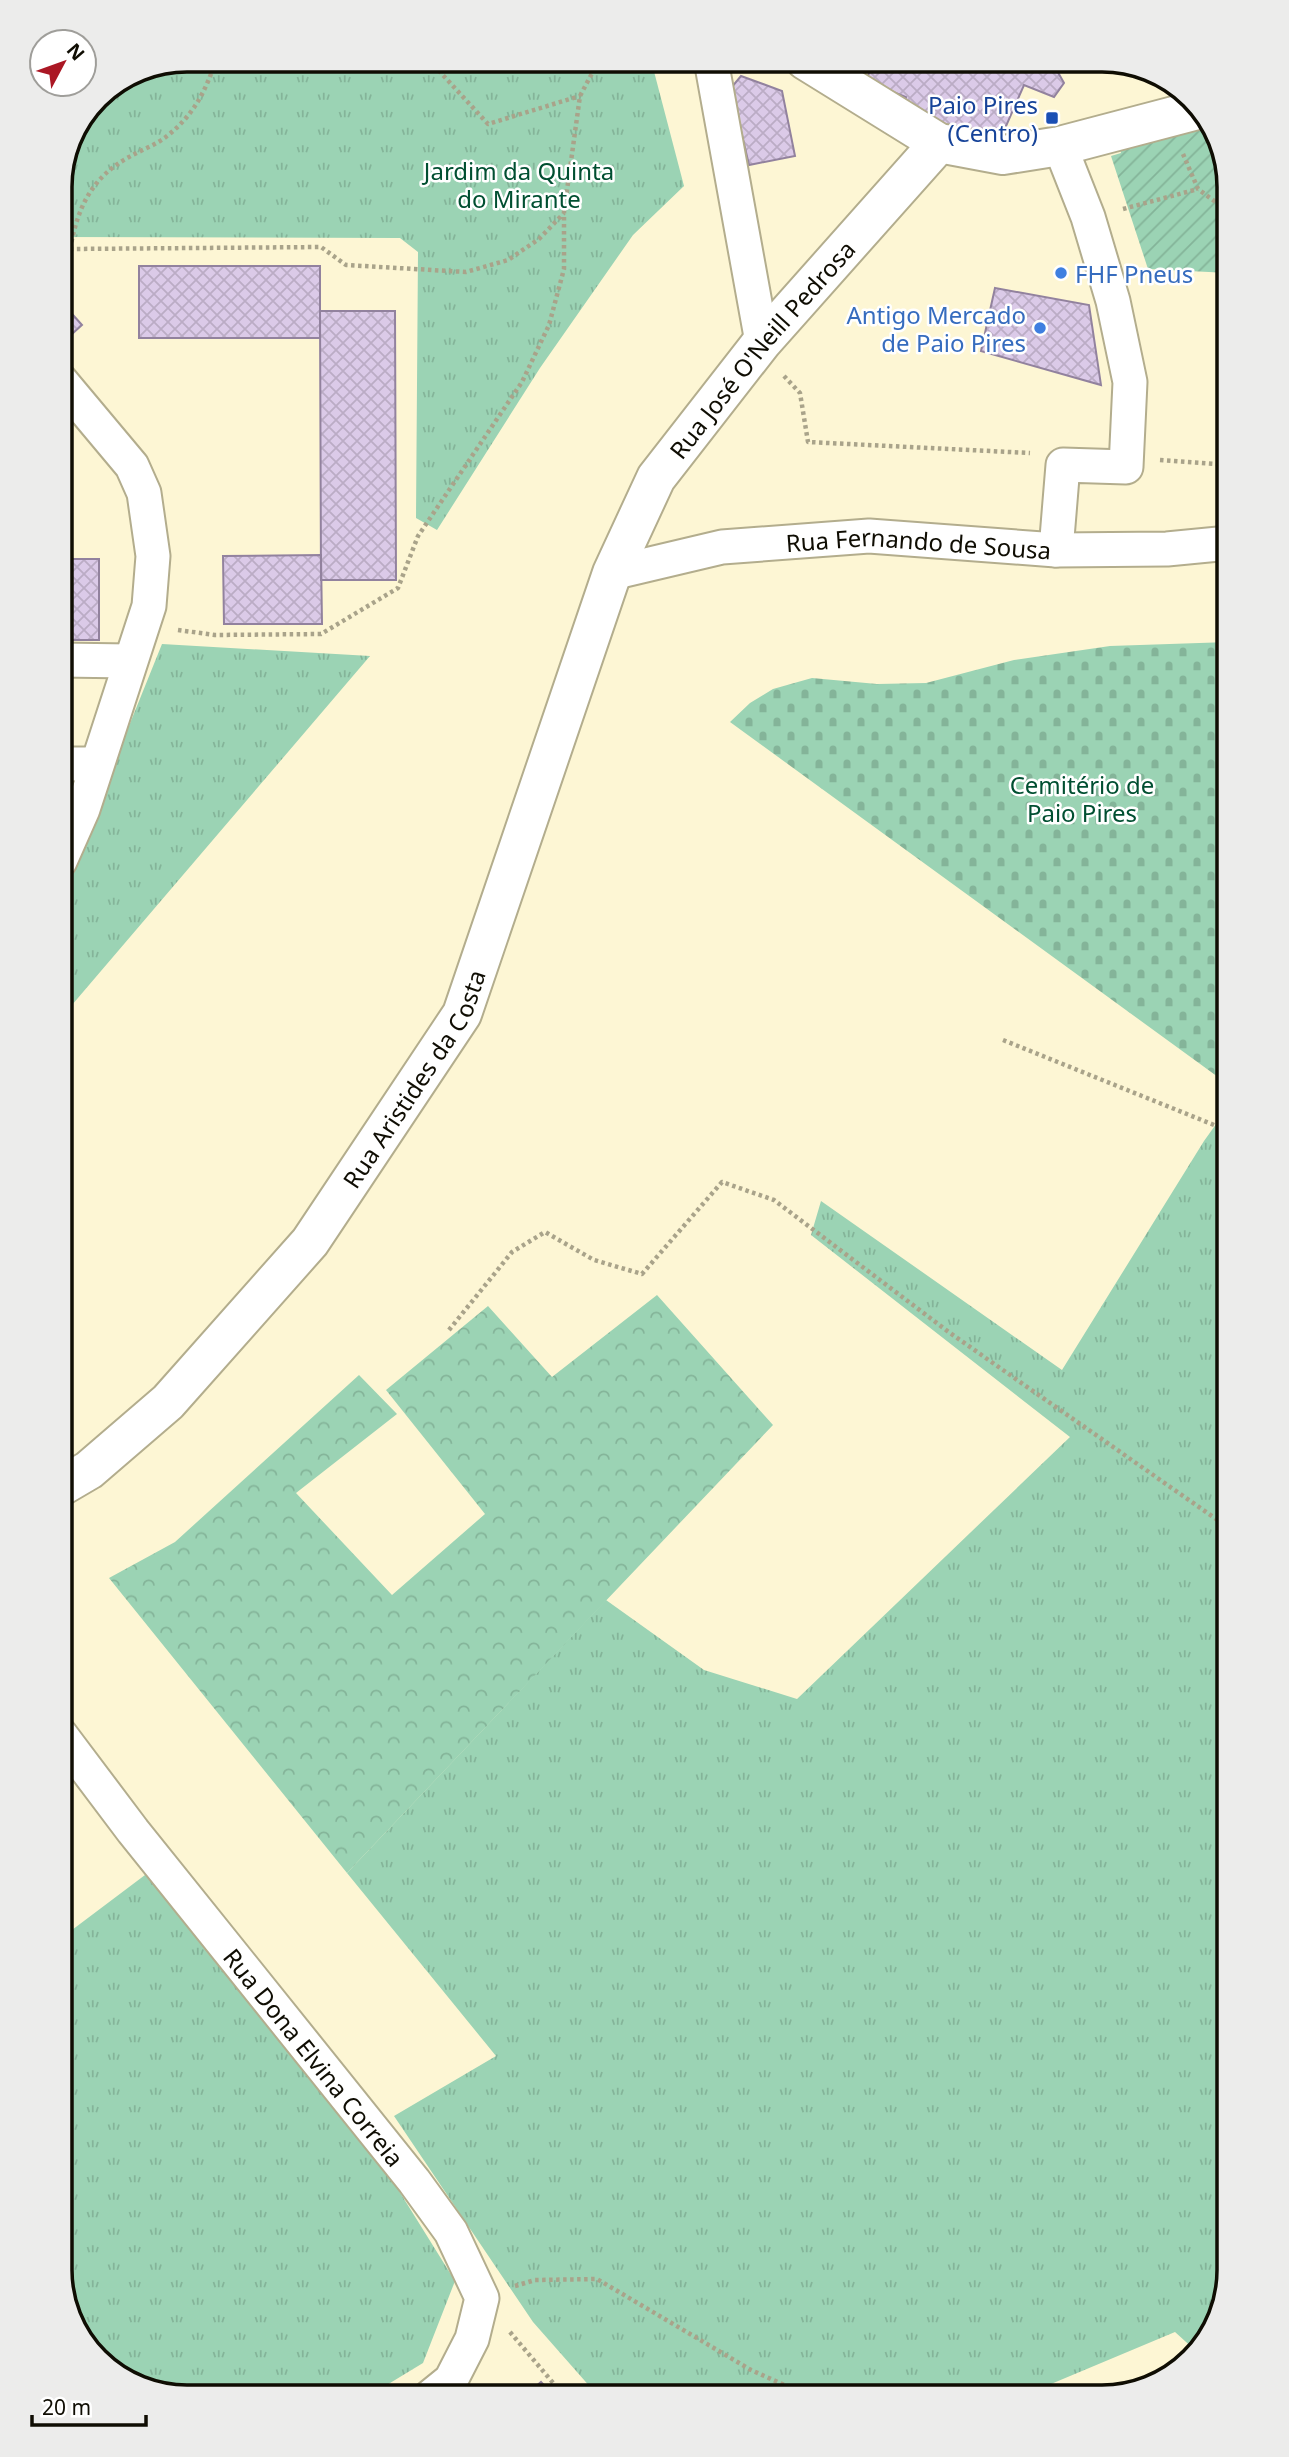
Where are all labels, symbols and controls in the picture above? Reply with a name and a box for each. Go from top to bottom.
north arrow [28,28,98,98]
text: N [61,37,91,66]
place label: Paio Pires (Centro) [928,88,1038,149]
marker: Paio Pires (Centro) [1044,110,1060,126]
park label: Jardim da Quinta do Mirante [422,154,614,215]
street label: Rua José O'Neill Pedrosa [661,233,862,465]
place label: FHF Pneus [1075,257,1193,290]
marker: FHF Pneus [1053,265,1069,281]
place label: Antigo Mercado de Paio Pires [846,298,1026,359]
marker: Antigo Mercado de Paio Pires [1032,320,1048,336]
street label: Rua Fernando de Sousa [784,519,1052,566]
park label: Cemitério de Paio Pires [1010,768,1154,829]
street label: Rua Aristides da Costa [334,965,492,1194]
street label: Rua Dona Elvina Correia [217,1941,412,2173]
scale bar [32,2384,145,2428]
text: 20 m [42,2393,91,2421]

